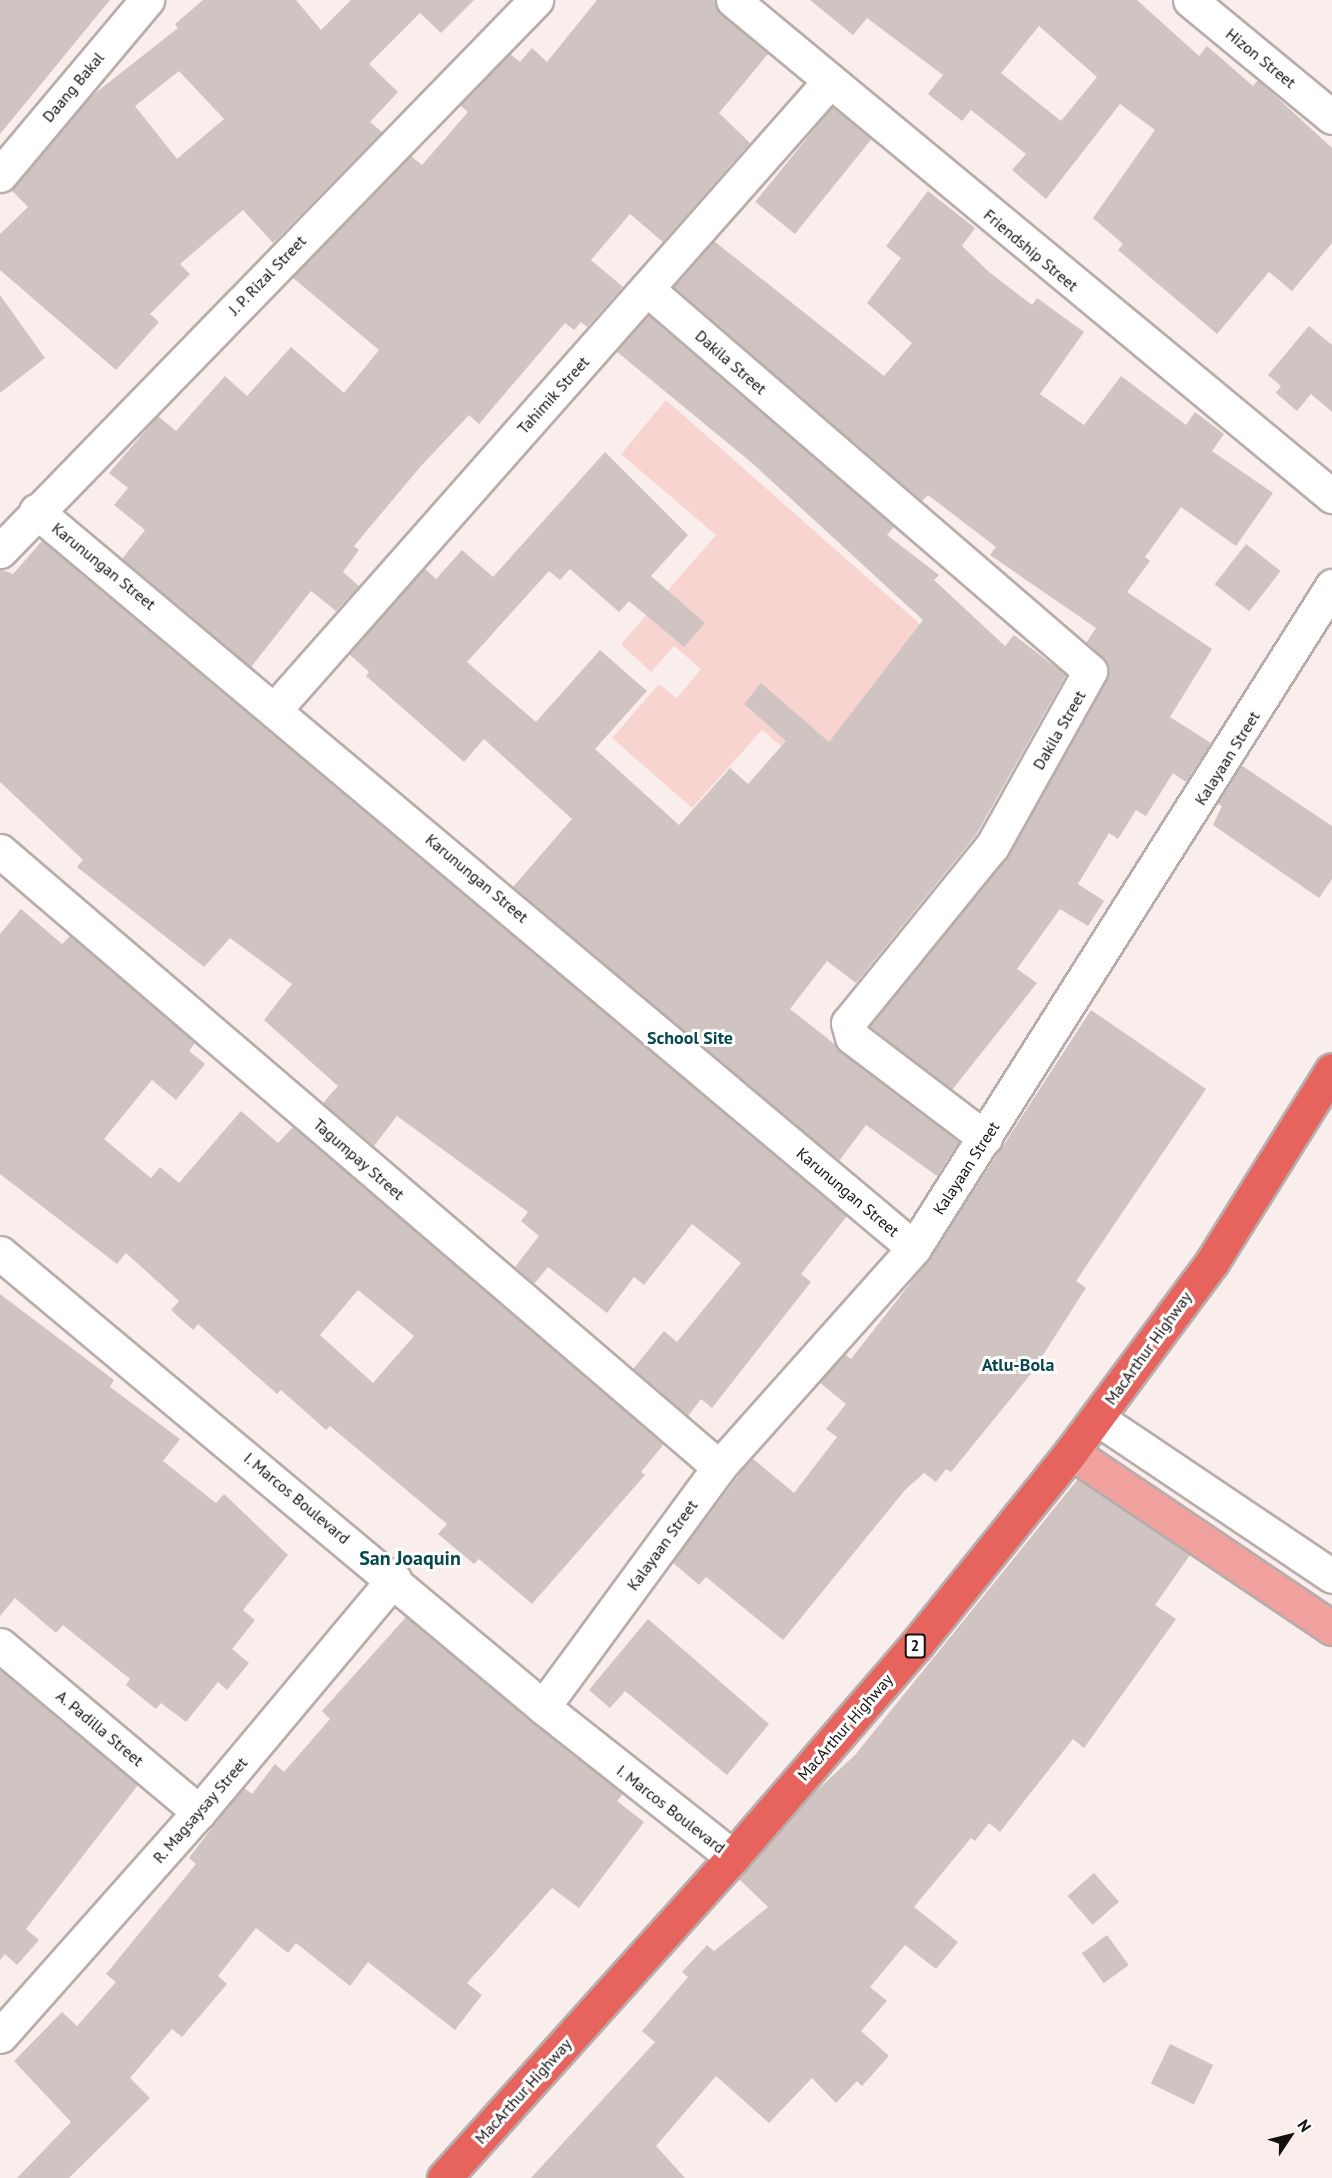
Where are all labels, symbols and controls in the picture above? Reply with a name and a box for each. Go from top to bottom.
street label: Hizon Street [1222,24,1300,92]
street label: Daang Bakal [38,48,108,126]
street label: Friendship Street [980,205,1082,295]
street label: J. P. Rizal Street [223,230,311,320]
street label: Dakila Street [691,326,771,398]
street label: Tahimik Street [513,352,593,438]
street label: Karunungan Street [48,518,160,614]
street label: Dakila Street [1029,687,1089,773]
street label: Kalayaan Street [1190,708,1264,808]
street label: Karunungan Street [422,830,532,926]
district label: School Site [647,1027,733,1049]
street label: Tagumpay Street [309,1114,409,1204]
street label: Kalayaan Street [929,1118,1003,1218]
street label: Karunungan Street [793,1144,903,1240]
street label: MacArthur Highway [1101,1288,1195,1408]
district label: Atlu-Bola [982,1354,1054,1376]
street label: I. Marcos Boulevard [240,1448,354,1548]
street label: Kalayaan Street [623,1496,701,1594]
district label: San Joaquin [359,1546,461,1570]
road number: 2 [904,1634,926,1658]
street label: MacArthur Highway [793,1670,897,1784]
street label: A. Padilla Street [52,1686,148,1770]
street label: R. Magsaysay Street [148,1752,252,1868]
street label: I. Marcos Boulevard [612,1760,730,1858]
street label: MacArthur Highway [471,2034,575,2148]
north arrow [1260,2106,1320,2166]
text: N [1294,2116,1316,2136]

